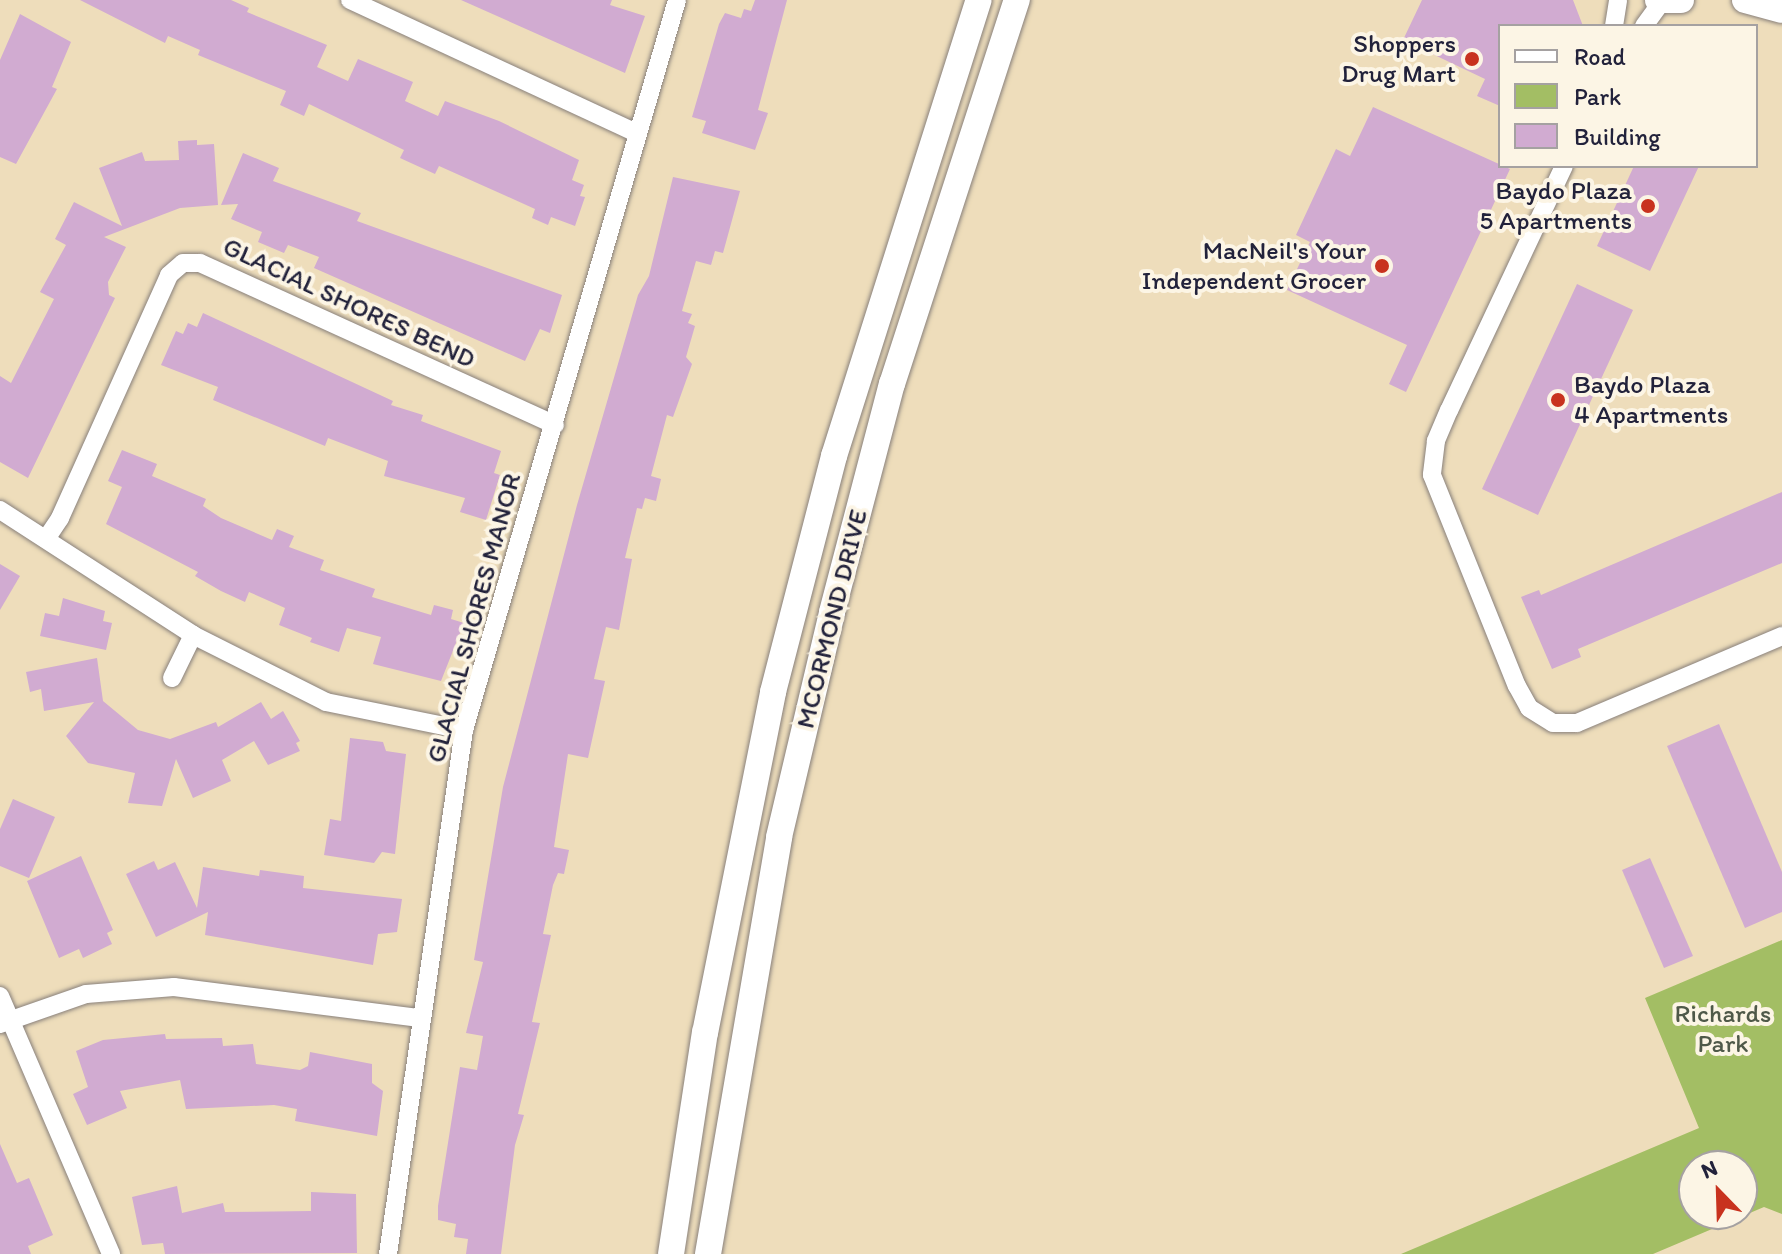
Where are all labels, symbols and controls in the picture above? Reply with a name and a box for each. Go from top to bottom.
legend [1498,24,1758,168]
place label: Shoppers Drug Mart [1341,28,1456,90]
text: Road [1574,42,1626,71]
marker: Shoppers Drug Mart [1463,50,1481,68]
text: Park [1574,82,1621,111]
text: Building [1574,122,1661,151]
place label: Baydo Plaza 5 Apartments [1480,175,1632,236]
marker: Baydo Plaza 5 Apartments [1639,197,1657,215]
street label: GLACIAL SHORES BEND [218,231,480,375]
place label: MacNeil's Your Independent Grocer [1142,235,1366,296]
marker: MacNeil's Your Independent Grocer [1373,257,1391,275]
place label: Baydo Plaza 4 Apartments [1574,369,1728,430]
marker: Baydo Plaza 4 Apartments [1549,391,1567,409]
street label: GLACIAL SHORES MANOR [420,470,528,766]
street label: MCORMOND DRIVE [790,506,874,732]
park label: Richards Park [1675,998,1771,1060]
north arrow [1678,1150,1758,1230]
text: N [1697,1154,1721,1185]

